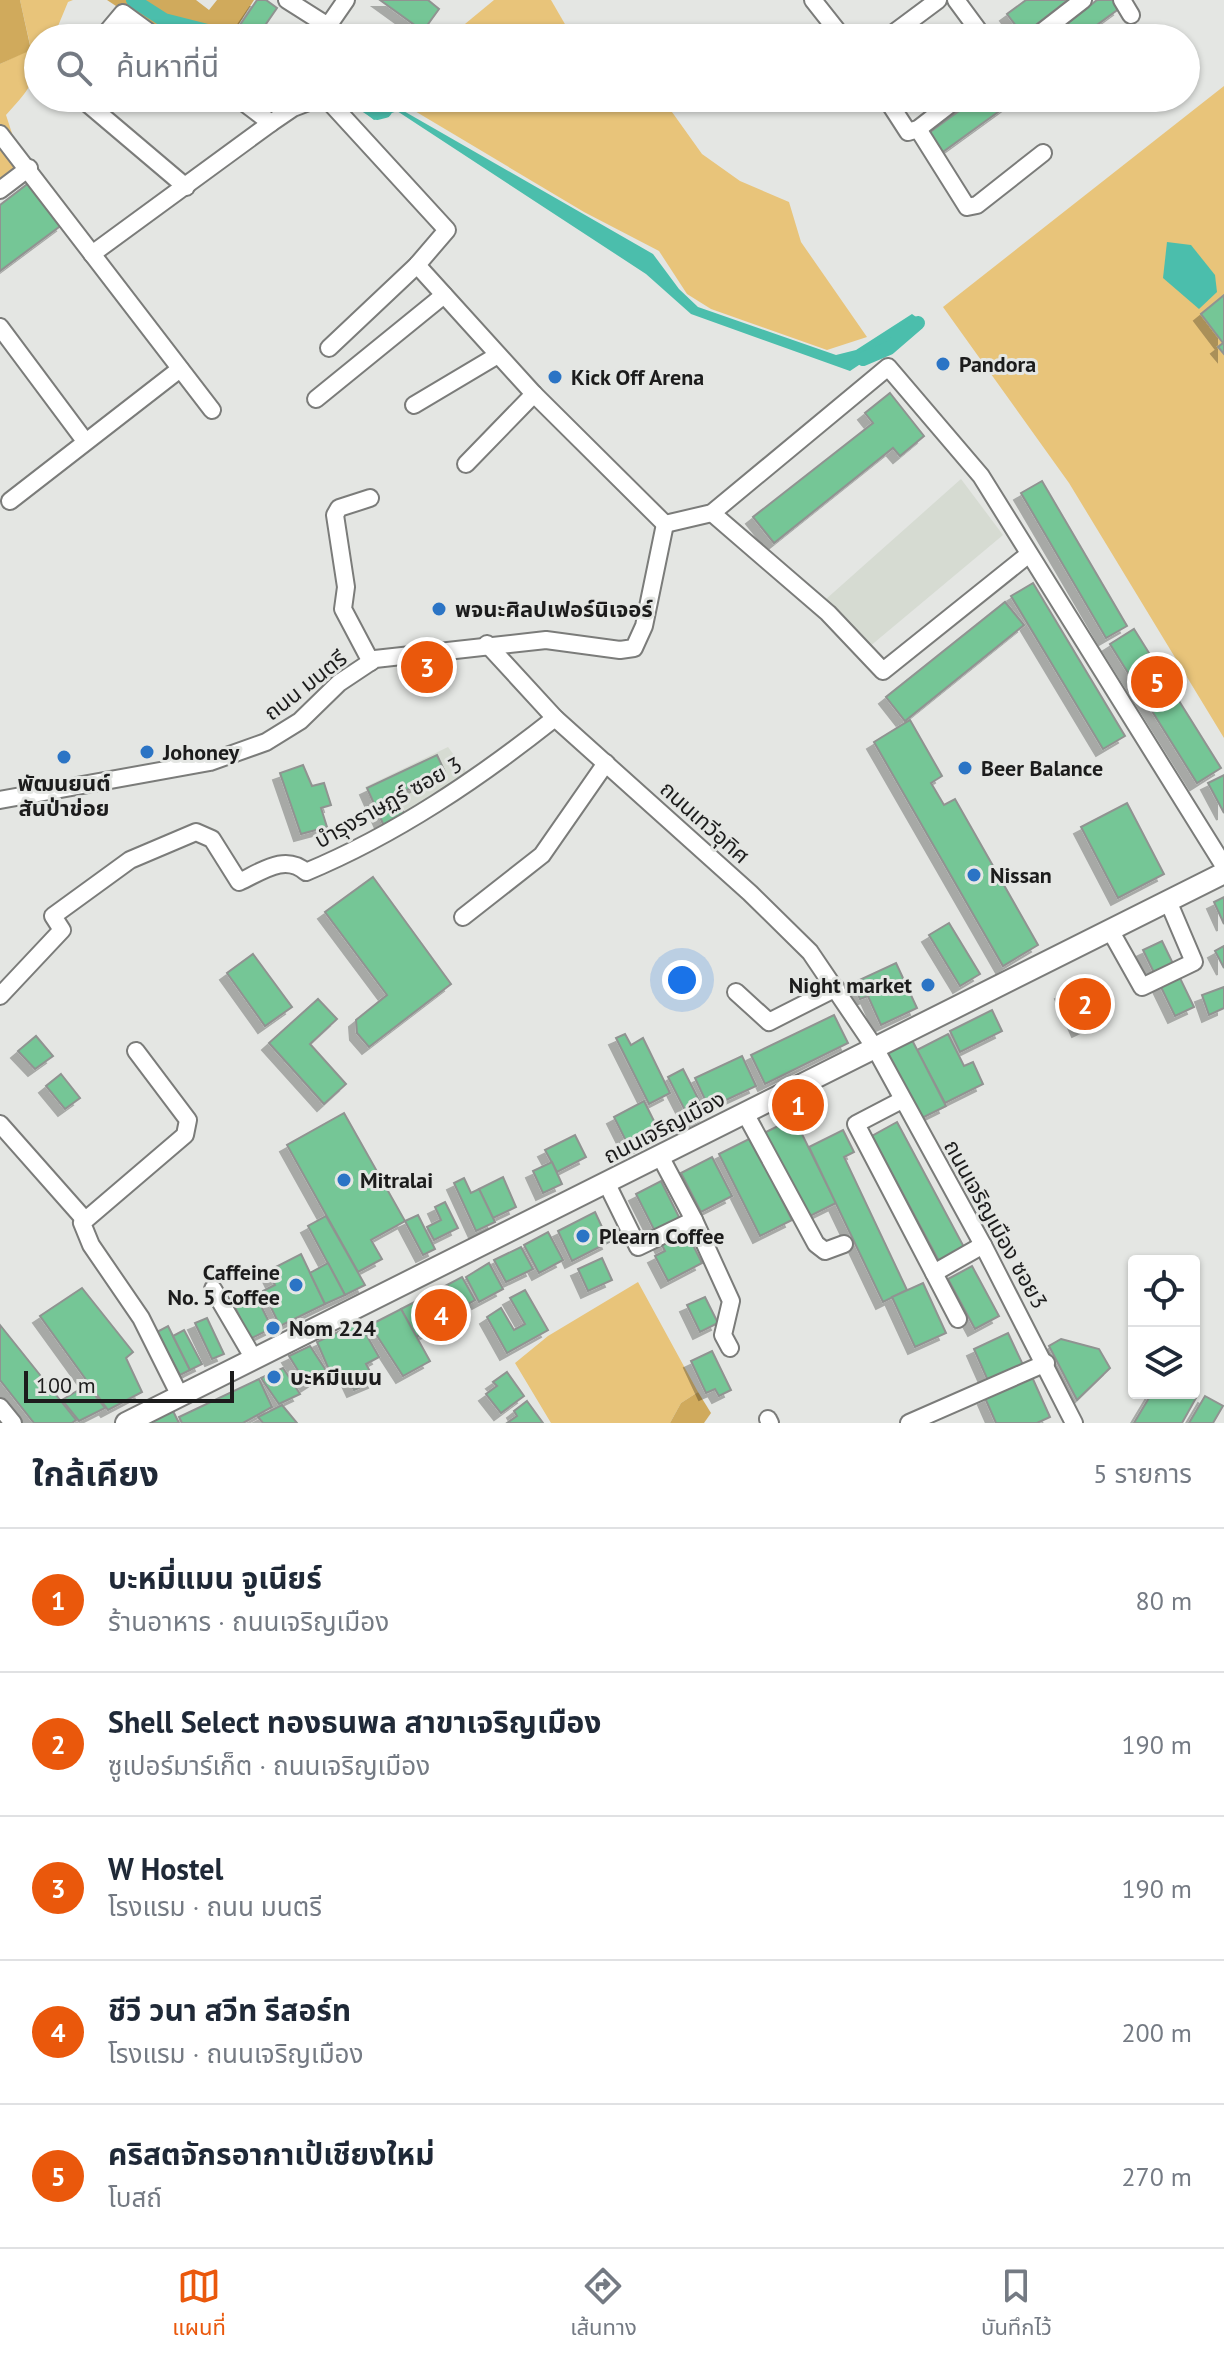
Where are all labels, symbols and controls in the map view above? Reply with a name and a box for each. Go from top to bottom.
search box [24,24,1200,112]
icon: search [52,46,96,90]
text: ค้นหาที่นี่ [116,46,219,85]
place label: Pandora [959,350,1036,378]
marker: Pandora [934,355,952,373]
place label: Kick Off Arena [571,363,704,391]
marker: Kick Off Arena [546,368,564,386]
place label: พจนะศิลปเฟอร์นิเจอร์ [455,595,653,623]
marker: พจนะศิลปเฟอร์นิเจอร์ [430,600,448,618]
pin: 3 [401,637,453,697]
street label: ถนน มนตรี [258,644,352,726]
pin: 5 [1131,652,1183,712]
place label: Johoney [162,738,240,766]
marker: Johoney [138,743,156,761]
marker: พัฒนยนต์ สันป่าข่อย [55,748,73,766]
street label: บำรุงราษฏร์ ซอย 3 [309,750,467,854]
place label: Beer Balance [981,754,1103,782]
marker: Beer Balance [956,759,974,777]
place label: พัฒนยนต์ สันป่าข่อย [17,769,111,822]
street label: ถนนเทวีอุทิศ [654,775,756,869]
place label: Nissan [990,861,1052,889]
marker: Nissan [965,866,983,884]
your location [662,960,702,1000]
place label: Night market [789,971,912,999]
pin: 2 [1059,974,1111,1034]
marker: Night market [919,976,937,994]
pin: 1 [772,1075,824,1135]
street label: ถนนเจริญเมือง [598,1084,730,1170]
street label: ถนนเจริญเมือง ซอย3 [938,1135,1054,1313]
place label: Mitralai [360,1166,433,1194]
marker: Mitralai [335,1171,353,1189]
place label: Plearn Coffee [599,1222,724,1250]
marker: Plearn Coffee [574,1227,592,1245]
map controls [1128,1255,1200,1399]
button: locate [1128,1255,1200,1327]
place label: Caffeine No. 5 Coffee [167,1258,280,1311]
marker: Caffeine No. 5 Coffee [287,1276,305,1294]
pin: 4 [415,1285,467,1345]
place label: Nom 224 [289,1314,376,1342]
marker: Nom 224 [264,1319,282,1337]
button: layers [1128,1327,1200,1399]
place label: บะหมีแมน [290,1363,382,1391]
scale bar [24,1367,234,1403]
marker: บะหมีแมน [265,1368,283,1386]
text: 100 m [36,1371,96,1399]
text: ใกล้เคียง [32,1451,159,1495]
text: 5 รายการ [1093,1457,1192,1490]
text: บะหมี่แมน จูเนียร์ [108,1558,322,1597]
text: 1 [51,1584,65,1617]
text: 80 m [1136,1584,1192,1617]
text: ร้านอาหาร · ถนนเจริญเมือง [108,1605,389,1638]
text: Shell Select ทองธนพล สาขาเจริญเมือง [108,1702,601,1741]
text: 2 [51,1728,65,1761]
text: 190 m [1121,1728,1192,1761]
text: ซูเปอร์มาร์เก็ต · ถนนเจริญเมือง [108,1749,430,1782]
text: W Hostel [108,1849,223,1888]
text: 3 [51,1872,65,1905]
text: 190 m [1121,1872,1192,1905]
text: โรงแรม · ถนน มนตรี [108,1890,322,1923]
text: ชีวี วนา สวีท รีสอร์ท [108,1990,351,2029]
text: 4 [51,2016,65,2049]
text: 200 m [1121,2016,1192,2049]
text: โรงแรม · ถนนเจริญเมือง [108,2037,364,2070]
text: คริสตจักรอากาเป้เชียงใหม่ [108,2134,435,2173]
text: 5 [51,2160,65,2193]
text: 270 m [1121,2160,1192,2193]
text: โบสถ์ [108,2181,162,2214]
tab: แผนที่ [172,2264,226,2345]
tab: เส้นทาง [570,2264,637,2345]
tab: บันทึกไว้ [981,2264,1052,2345]

